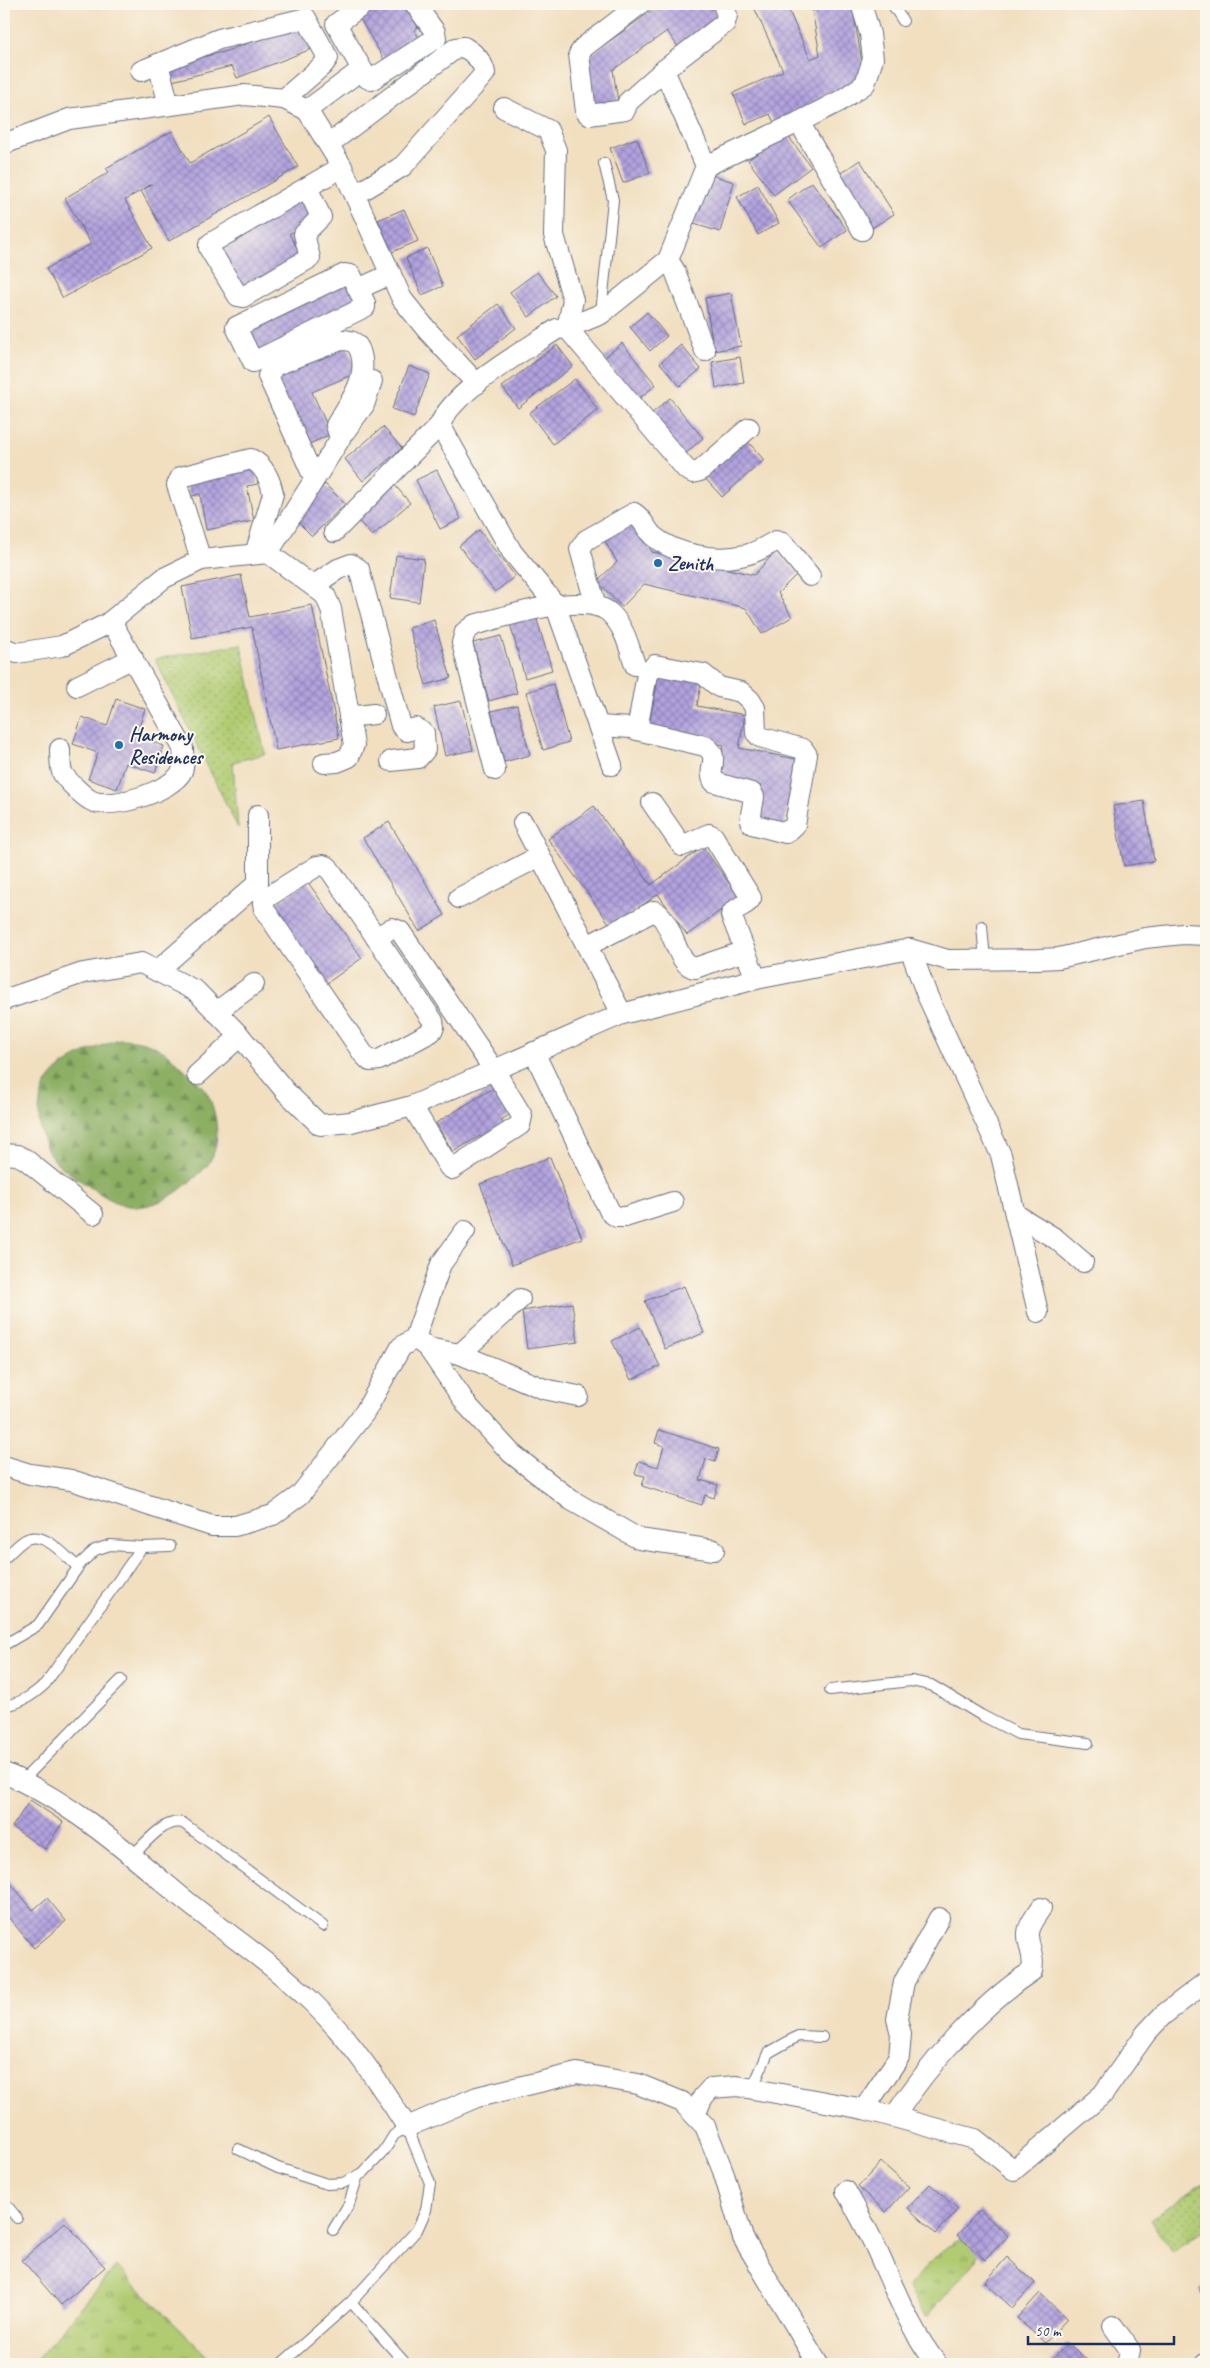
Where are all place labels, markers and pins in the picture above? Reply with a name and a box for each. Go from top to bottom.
place label: Zenith [668,551,714,576]
marker: Zenith [652,557,664,569]
place label: Harmony Residences [129,722,204,770]
marker: Harmony Residences [113,739,125,751]

